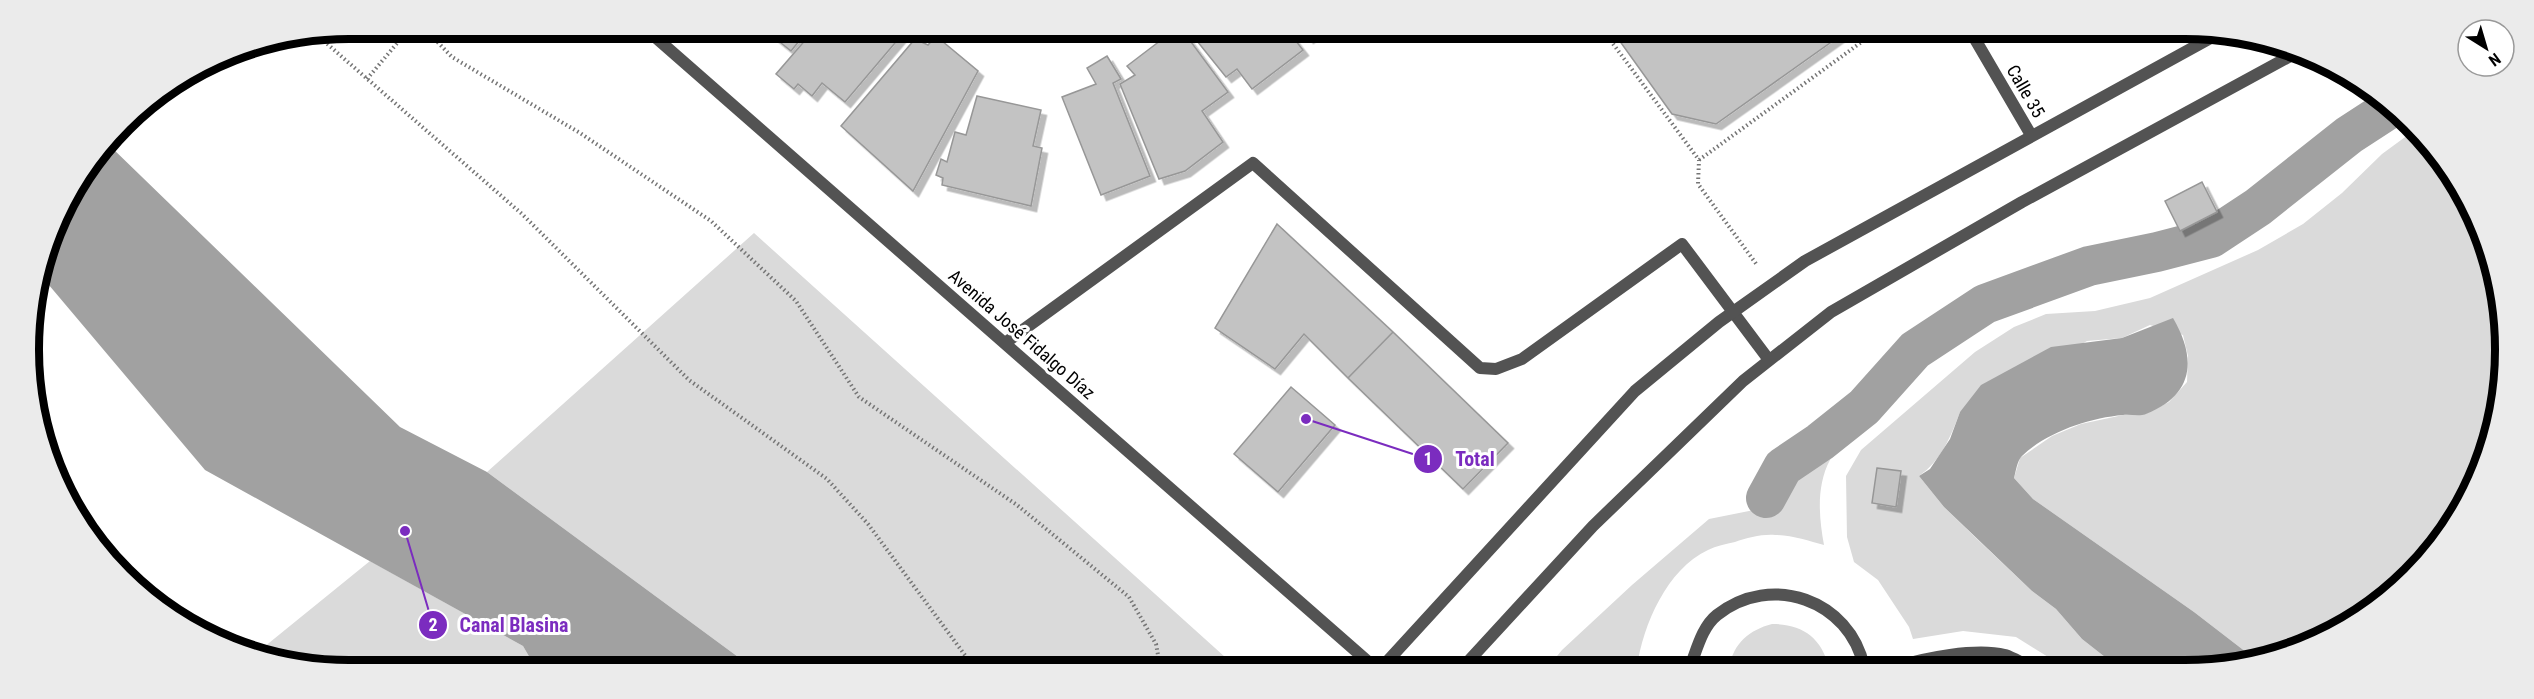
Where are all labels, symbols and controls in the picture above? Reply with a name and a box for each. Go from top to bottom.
north arrow [2456,18,2516,78]
text: N [2485,49,2504,70]
street label: Calle 35 [2003,61,2050,121]
street label: Avenida José Fidalgo Díaz [945,265,1099,403]
callout: Total [1413,440,1506,478]
text: Total [1455,447,1495,471]
text: 1 [1423,448,1433,469]
callout: Canal Blasina [418,606,581,644]
text: Canal Blasina [460,613,568,637]
text: 2 [428,614,438,635]

